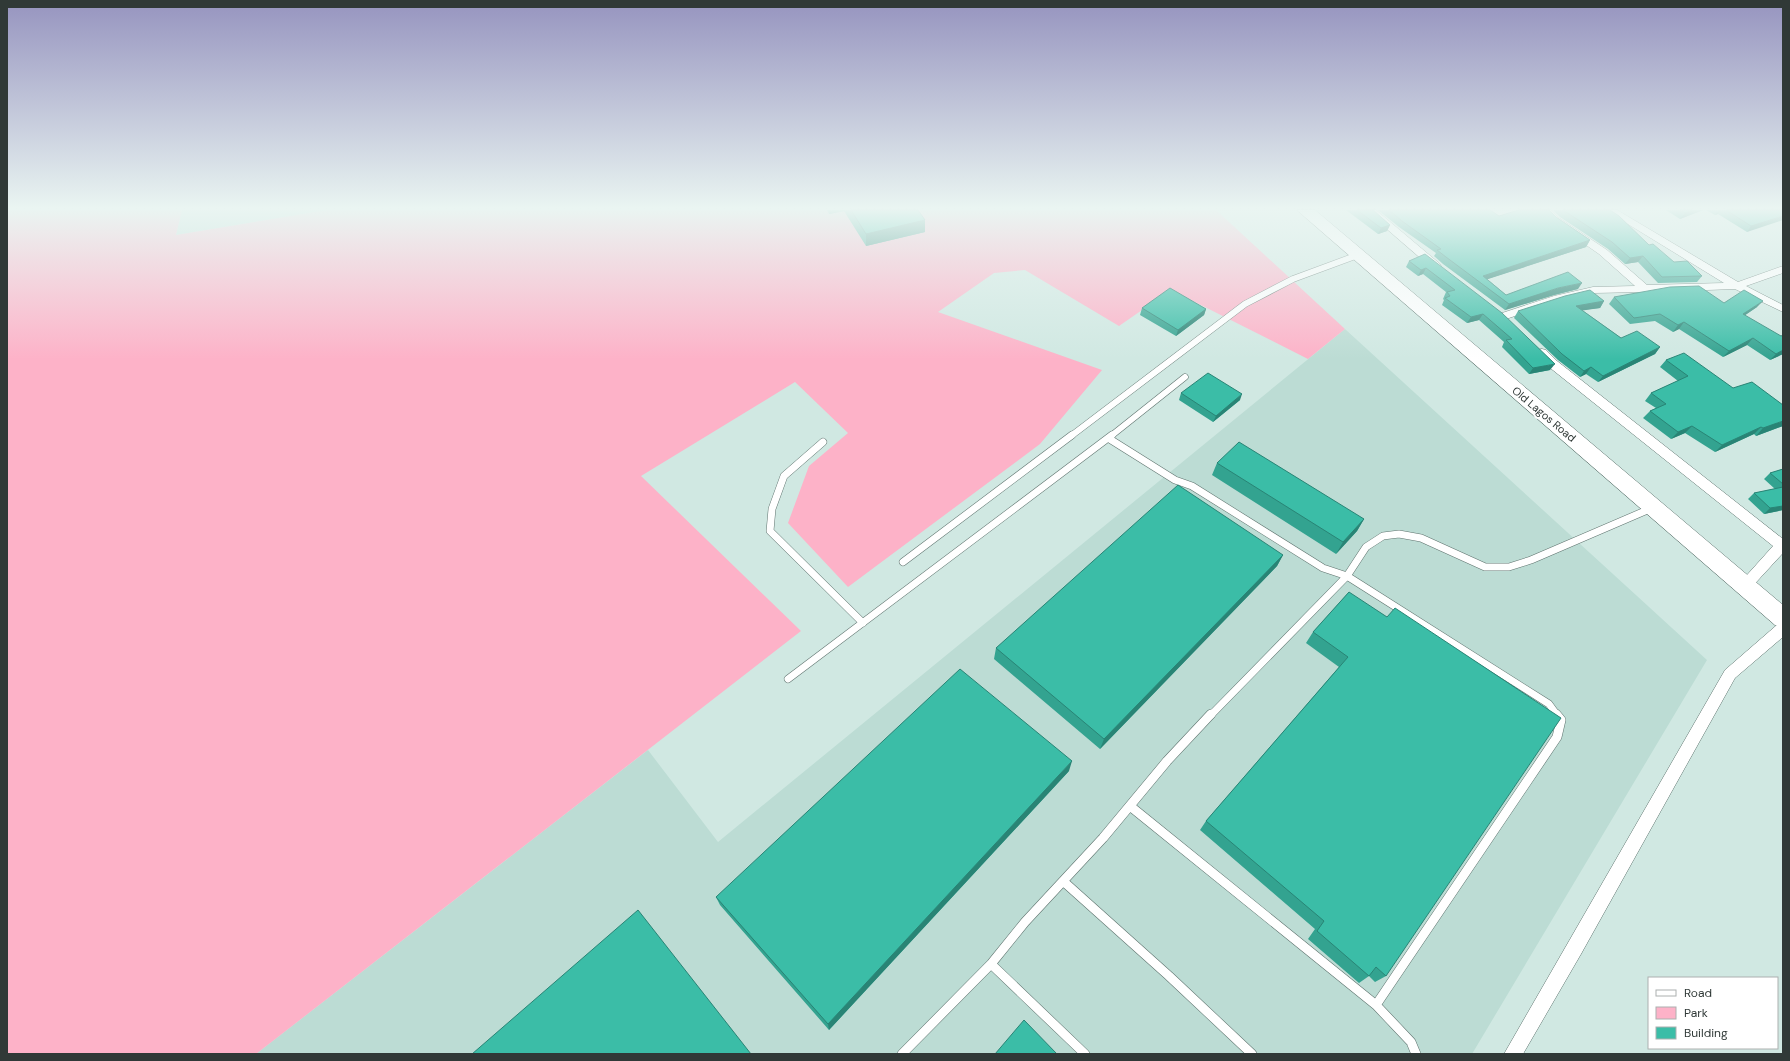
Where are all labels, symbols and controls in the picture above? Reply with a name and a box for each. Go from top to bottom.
street label: Old Lagos Road [1509,383,1579,445]
legend [1648,977,1778,1049]
text: Road [1684,985,1712,1001]
text: Park [1684,1005,1708,1021]
text: Building [1684,1025,1728,1041]

